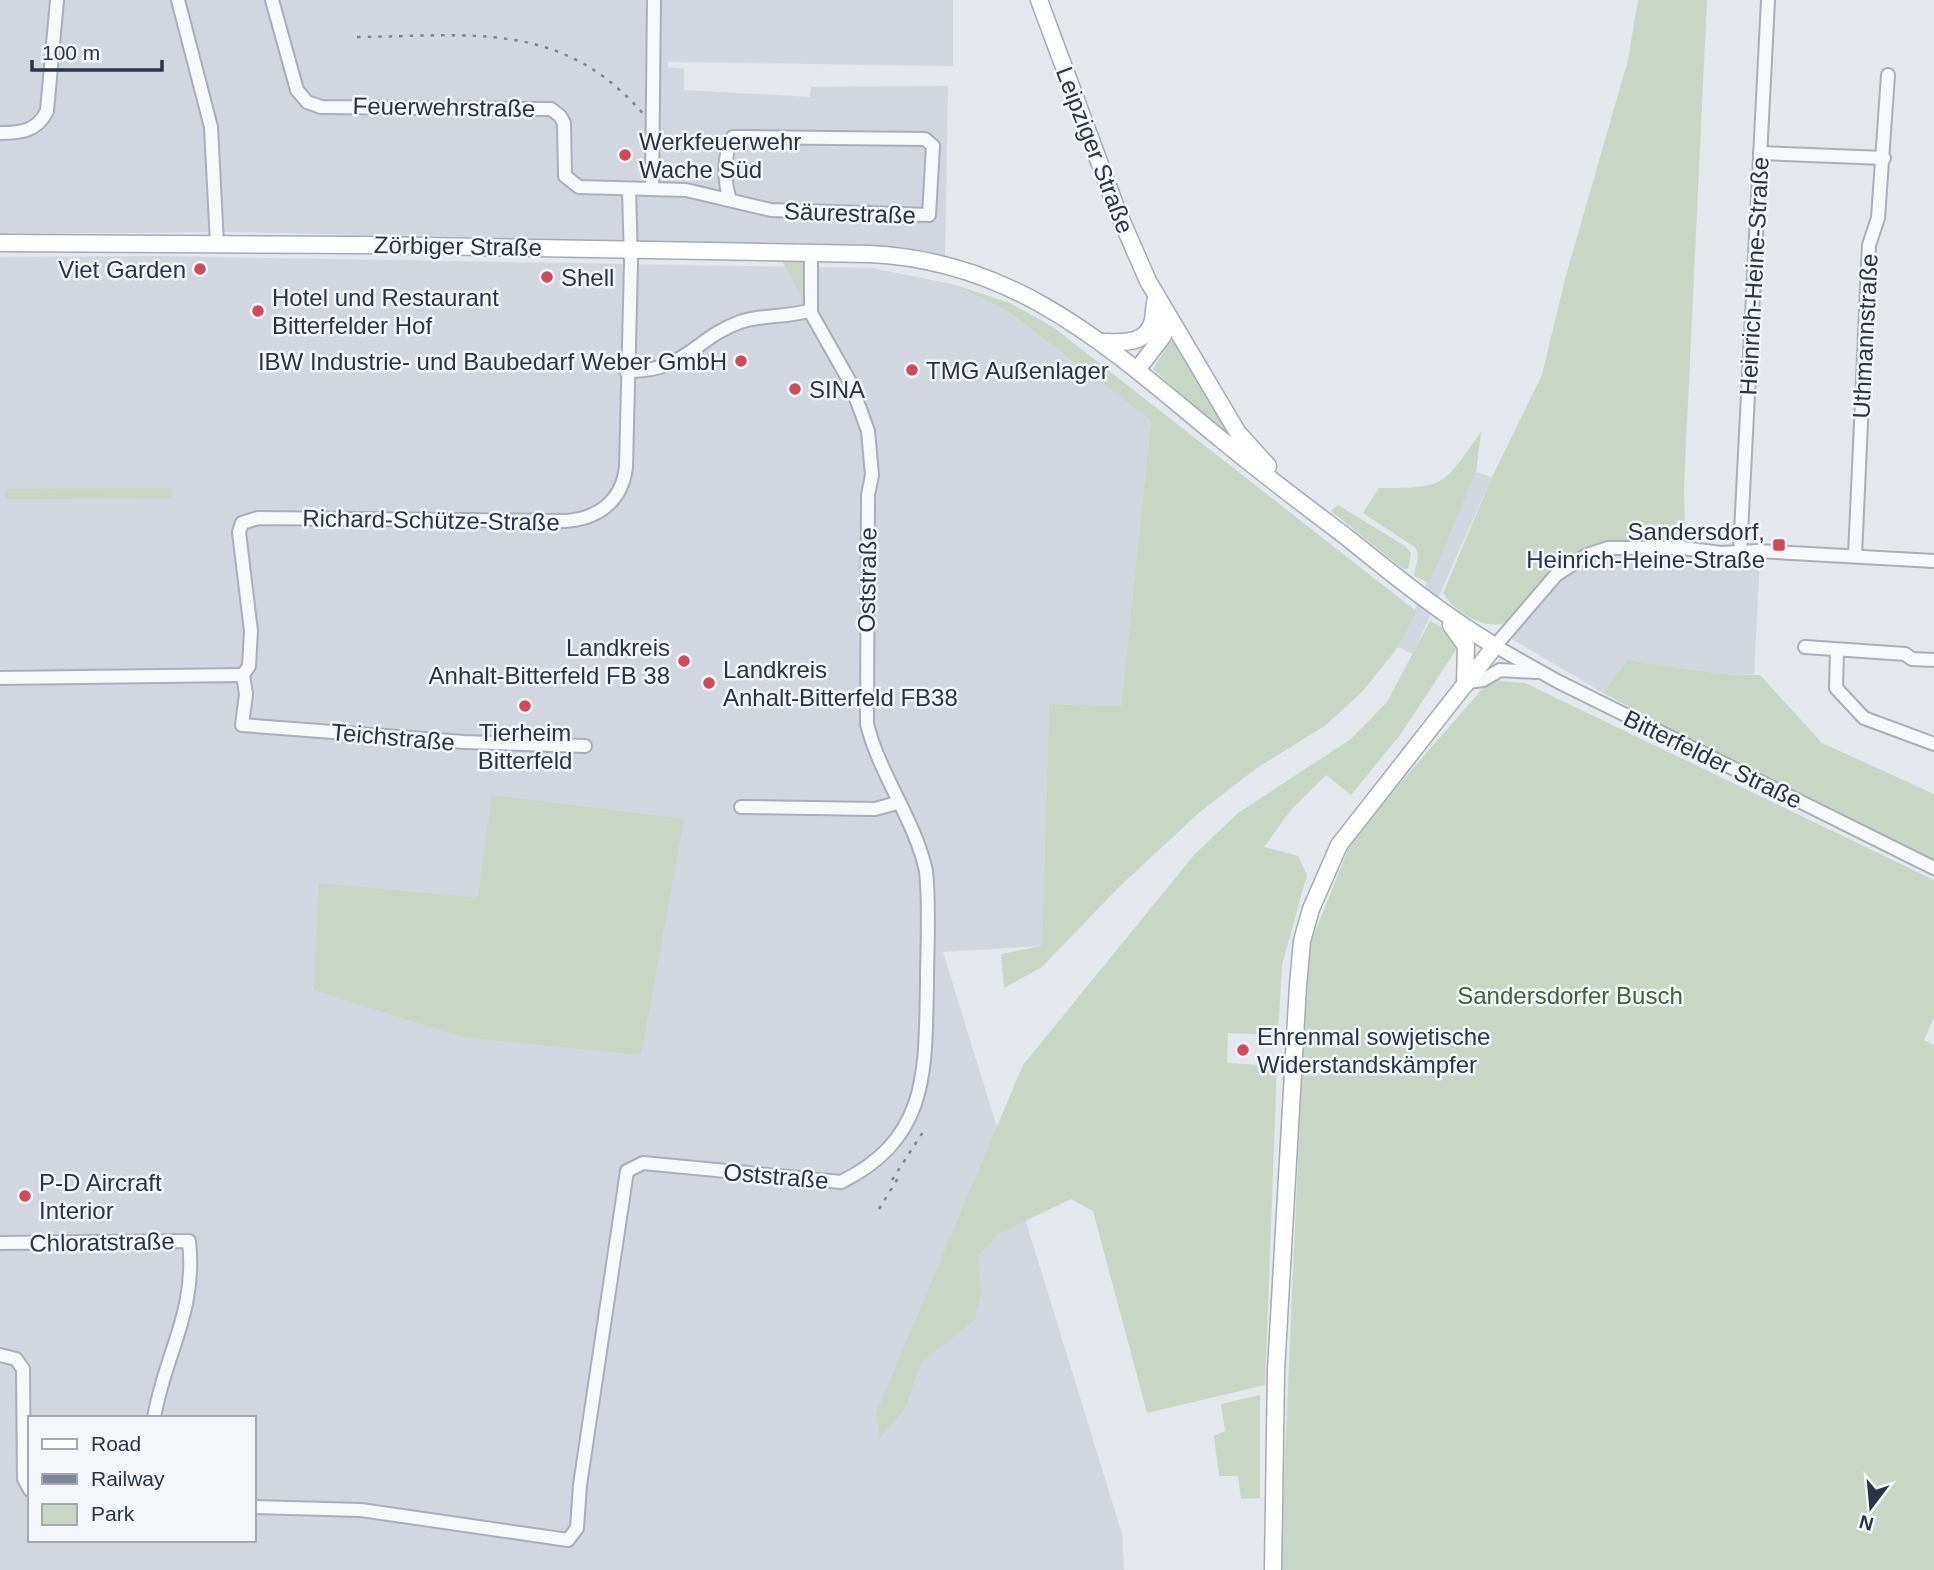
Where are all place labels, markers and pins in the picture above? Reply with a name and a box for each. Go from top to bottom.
place label: Werkfeuerwehr Wache Süd [639,128,801,183]
marker: Werkfeuerwehr Wache Süd [617,147,633,163]
place label: Viet Garden [58,256,186,283]
marker: Viet Garden [192,261,208,277]
place label: Shell [561,264,614,291]
marker: Shell [539,269,555,285]
place label: Hotel und Restaurant Bitterfelder Hof [272,284,499,339]
marker: Hotel und Restaurant Bitterfelder Hof [250,303,266,319]
place label: IBW Industrie- und Baubedarf Weber GmbH [258,348,727,375]
marker: IBW Industrie- und Baubedarf Weber GmbH [733,353,749,369]
place label: TMG Außenlager [926,357,1109,384]
marker: TMG Außenlager [904,362,920,378]
place label: SINA [809,376,865,403]
marker: SINA [787,381,803,397]
place label: Sandersdorf, Heinrich-Heine-Straße [1526,518,1765,573]
marker: Sandersdorf, Heinrich-Heine-Straße [1771,537,1787,553]
place label: Landkreis Anhalt-Bitterfeld FB 38 [429,634,670,689]
marker: Landkreis Anhalt-Bitterfeld FB 38 [676,653,692,669]
place label: Landkreis Anhalt-Bitterfeld FB38 [723,656,958,711]
marker: Landkreis Anhalt-Bitterfeld FB38 [701,675,717,691]
marker: Tierheim Bitterfeld [517,698,533,714]
place label: Tierheim Bitterfeld [478,719,572,774]
place label: Ehrenmal sowjetische Widerstandskämpfer [1257,1023,1490,1078]
marker: Ehrenmal sowjetische Widerstandskämpfer [1235,1042,1251,1058]
place label: P-D Aircraft Interior [39,1169,162,1224]
marker: P-D Aircraft Interior [17,1188,33,1204]

